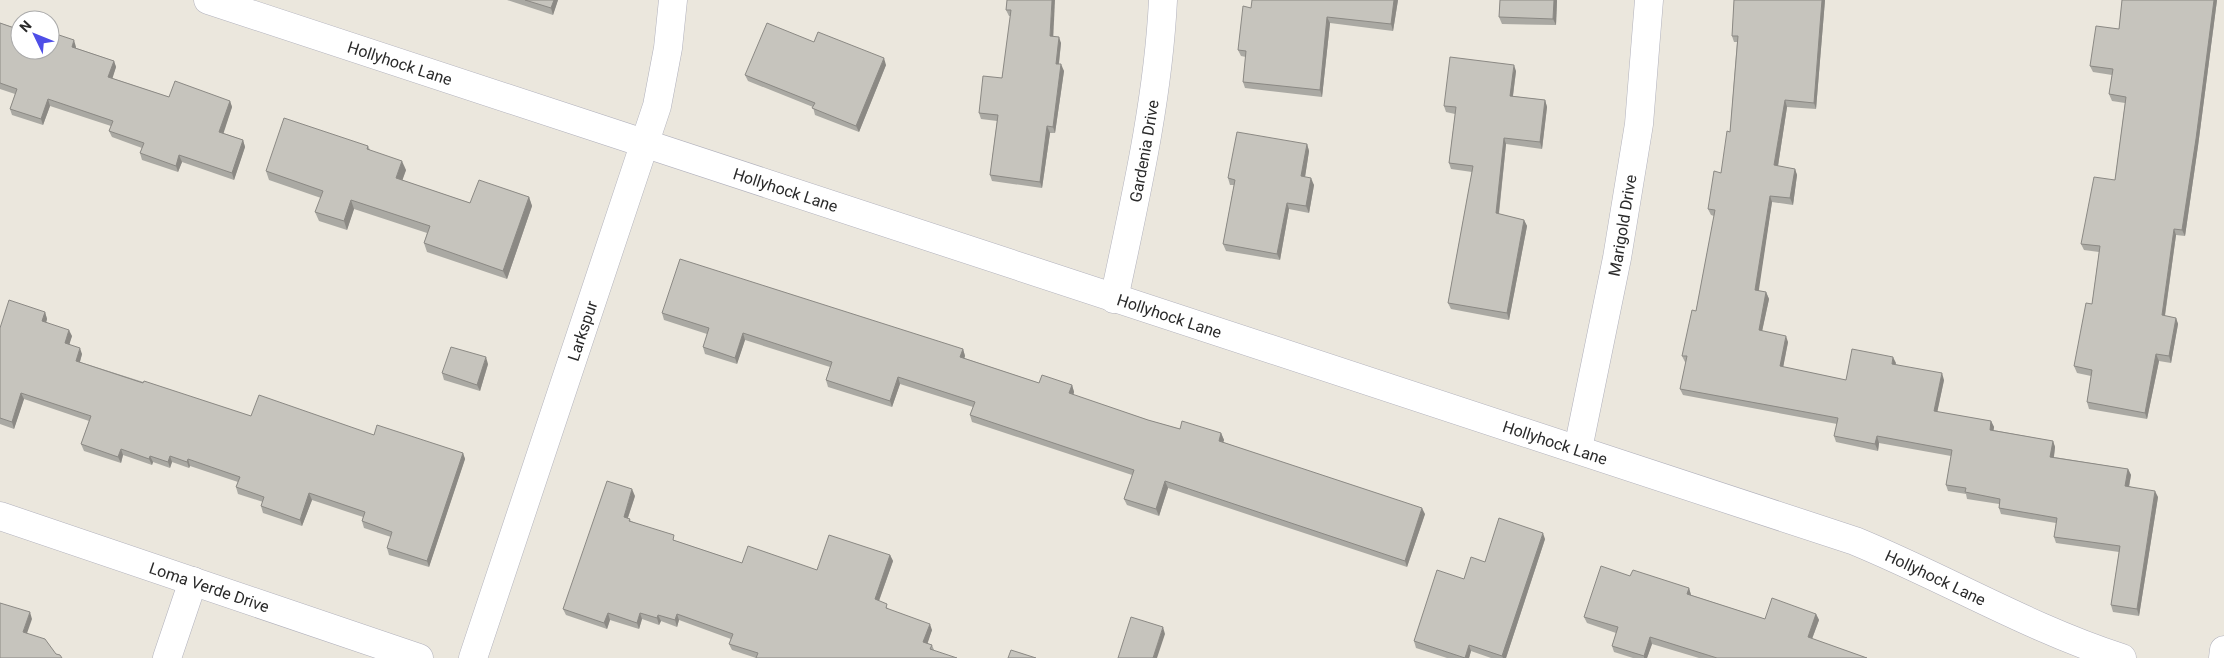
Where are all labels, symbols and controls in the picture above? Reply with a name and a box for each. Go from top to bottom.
north arrow [10,10,60,60]
text: N [16,17,35,35]
street label: Hollyhock Lane [345,37,455,89]
street label: Gardenia Drive [1125,98,1162,204]
street label: Hollyhock Lane [731,164,840,216]
street label: Marigold Drive [1604,173,1640,278]
street label: Hollyhock Lane [1115,290,1224,342]
street label: Larkspur [563,298,601,363]
street label: Hollyhock Lane [1500,416,1610,469]
street label: Hollyhock Lane [1882,546,1989,609]
street label: Loma Verde Drive [147,558,272,616]

